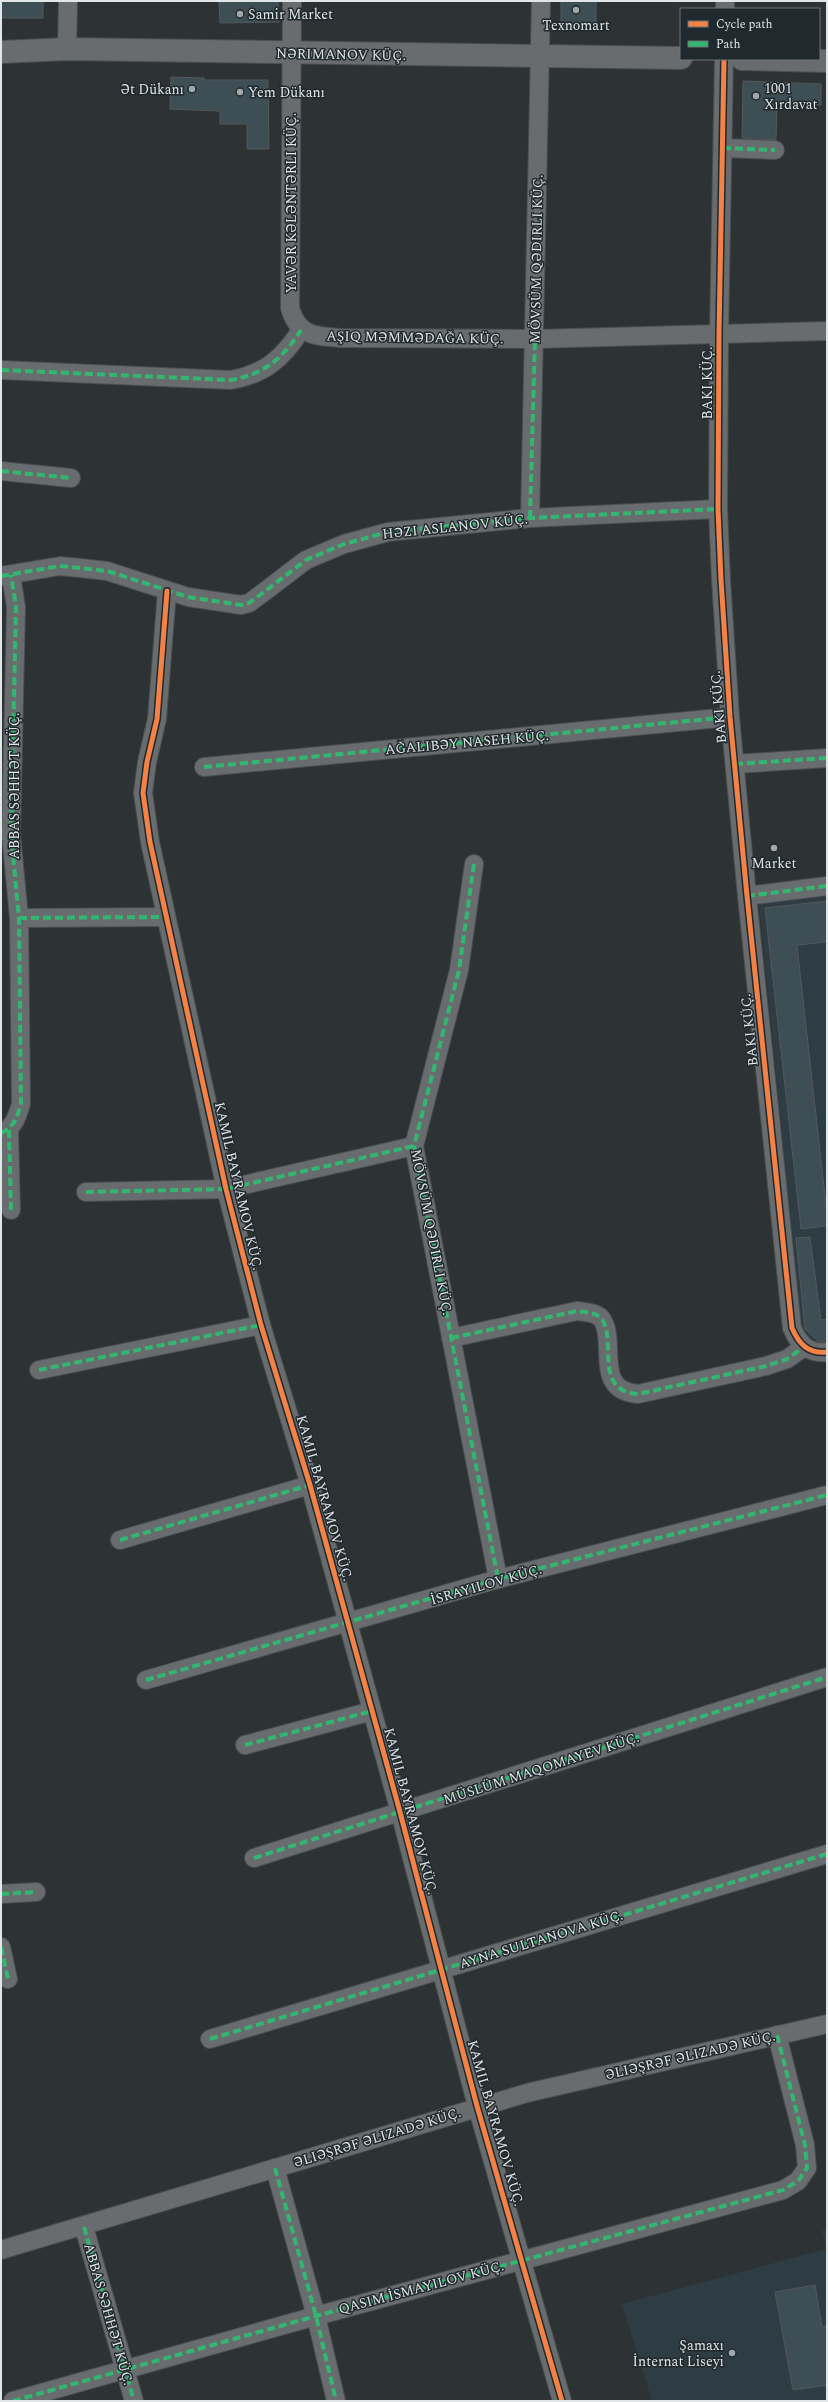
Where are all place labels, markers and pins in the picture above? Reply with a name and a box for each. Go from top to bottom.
place label: Samir Market [248,4,333,25]
marker: Texnomart [571,5,581,15]
marker: Samir Market [235,9,245,19]
place label: Texnomart [542,15,610,36]
place label: 1001 Xırdavat [764,78,818,115]
place label: Ət Dükanı [120,79,184,100]
place label: Yem Dükanı [248,82,325,103]
marker: Ət Dükanı [187,84,197,94]
marker: Yem Dükanı [235,87,245,97]
marker: 1001 Xırdavat [751,91,761,101]
marker: Market [769,843,779,853]
place label: Market [751,853,797,874]
place label: Şamaxı İnternat Liseyi [633,2335,724,2372]
marker: Şamaxı İnternat Liseyi [727,2348,737,2358]

